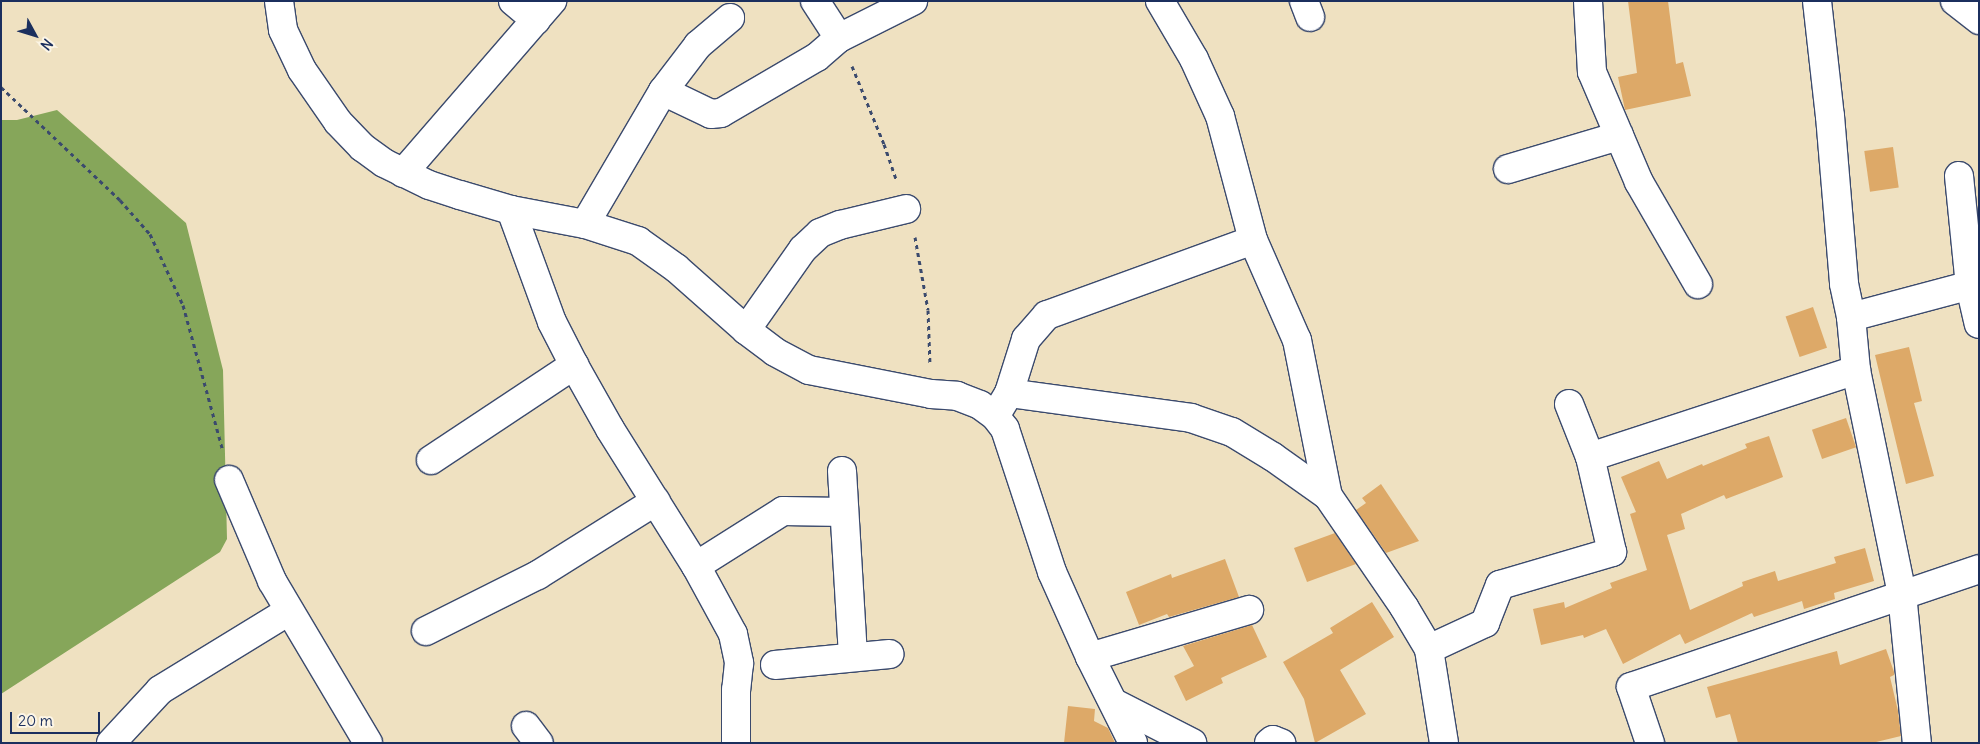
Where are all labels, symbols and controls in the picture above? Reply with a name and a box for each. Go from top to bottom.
north arrow [10,10,60,60]
text: N [37,35,57,54]
scale bar [12,702,102,734]
text: 20 m [18,711,53,730]

